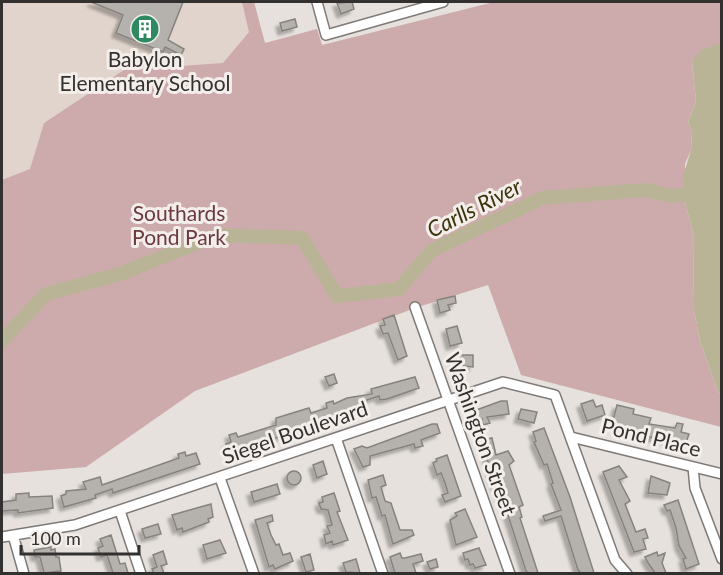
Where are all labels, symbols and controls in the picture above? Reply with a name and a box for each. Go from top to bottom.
building icon: Babylon Elementary School [129,13,161,45]
place label: Babylon Elementary School [59,46,231,95]
water label: Carlls River [422,172,526,243]
park label: Southards Pond Park [132,200,226,249]
street label: Washington Street [440,349,523,519]
street label: Siegel Boulevard [218,395,371,468]
street label: Pond Place [599,412,704,461]
scale bar [21,518,140,556]
text: 100 m [30,527,81,549]

